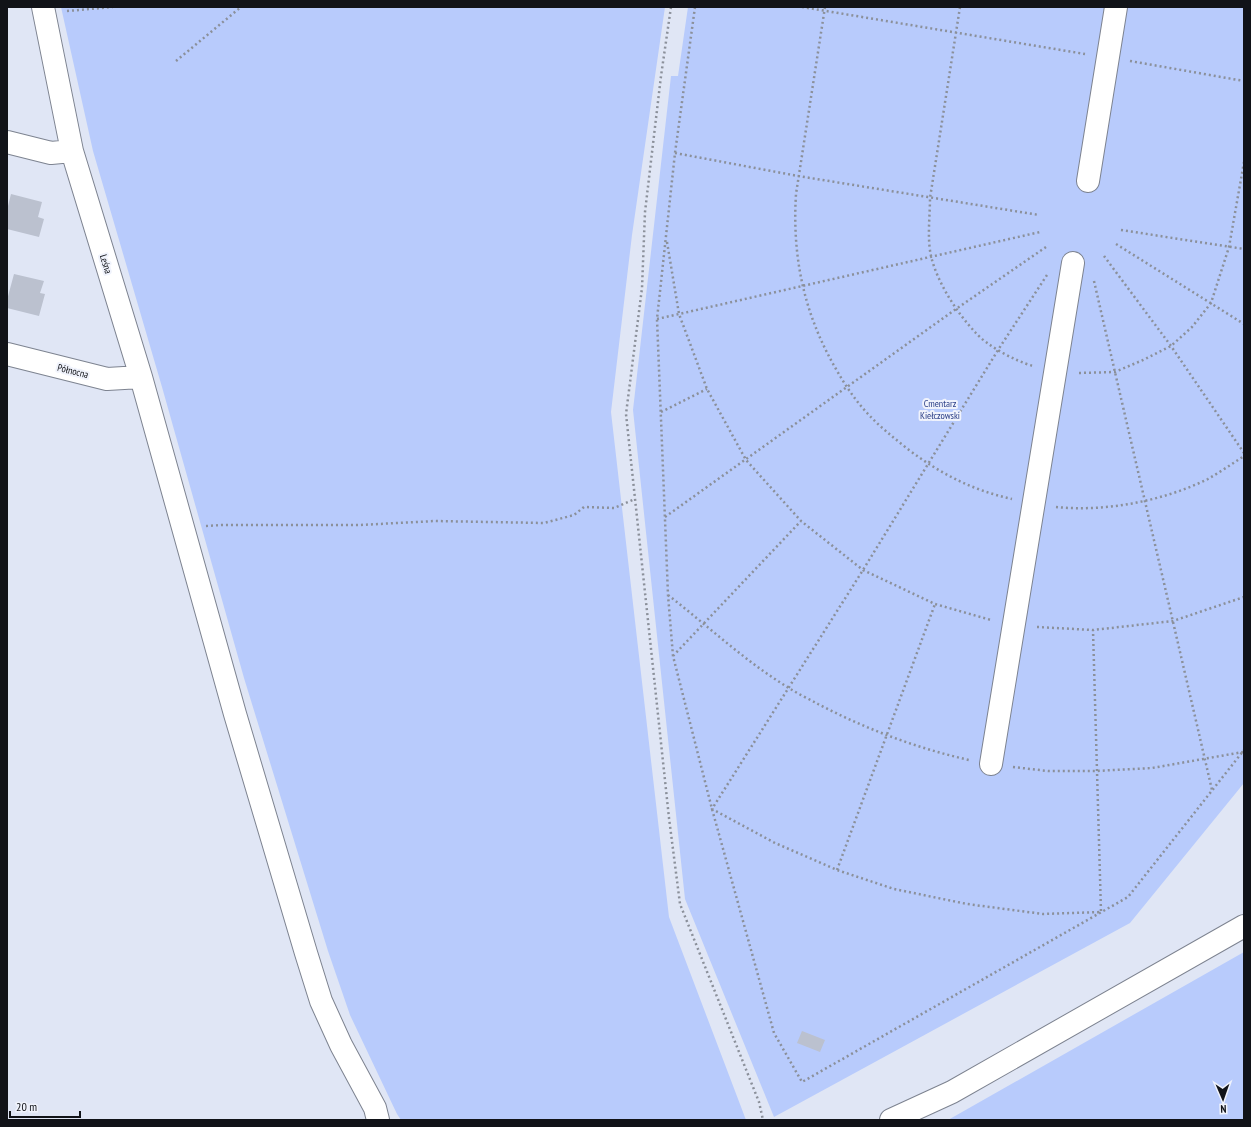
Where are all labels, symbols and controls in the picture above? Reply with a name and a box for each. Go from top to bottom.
street label: Leśna [97,253,115,275]
street label: Północna [56,361,90,381]
park label: Cmentarz Kiełczowski [920,397,960,422]
north arrow [1203,1079,1243,1119]
scale bar [10,1093,80,1119]
text: 20 m [16,1099,37,1114]
text: N [1220,1102,1227,1116]

